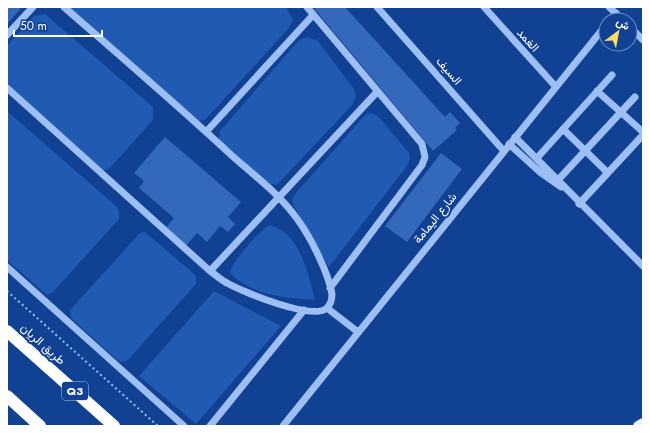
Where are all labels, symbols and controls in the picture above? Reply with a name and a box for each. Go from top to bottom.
scale bar [14,12,102,38]
north arrow [598,12,638,52]
text: ش [613,13,633,34]
text: 50 m [20,17,47,35]
street label: الغمد [512,24,544,56]
street label: السيف [432,53,466,89]
street label: شارع اليمامة [409,189,461,247]
street label: طريق الريان [17,319,70,369]
road number: Q3 [62,382,88,400]

